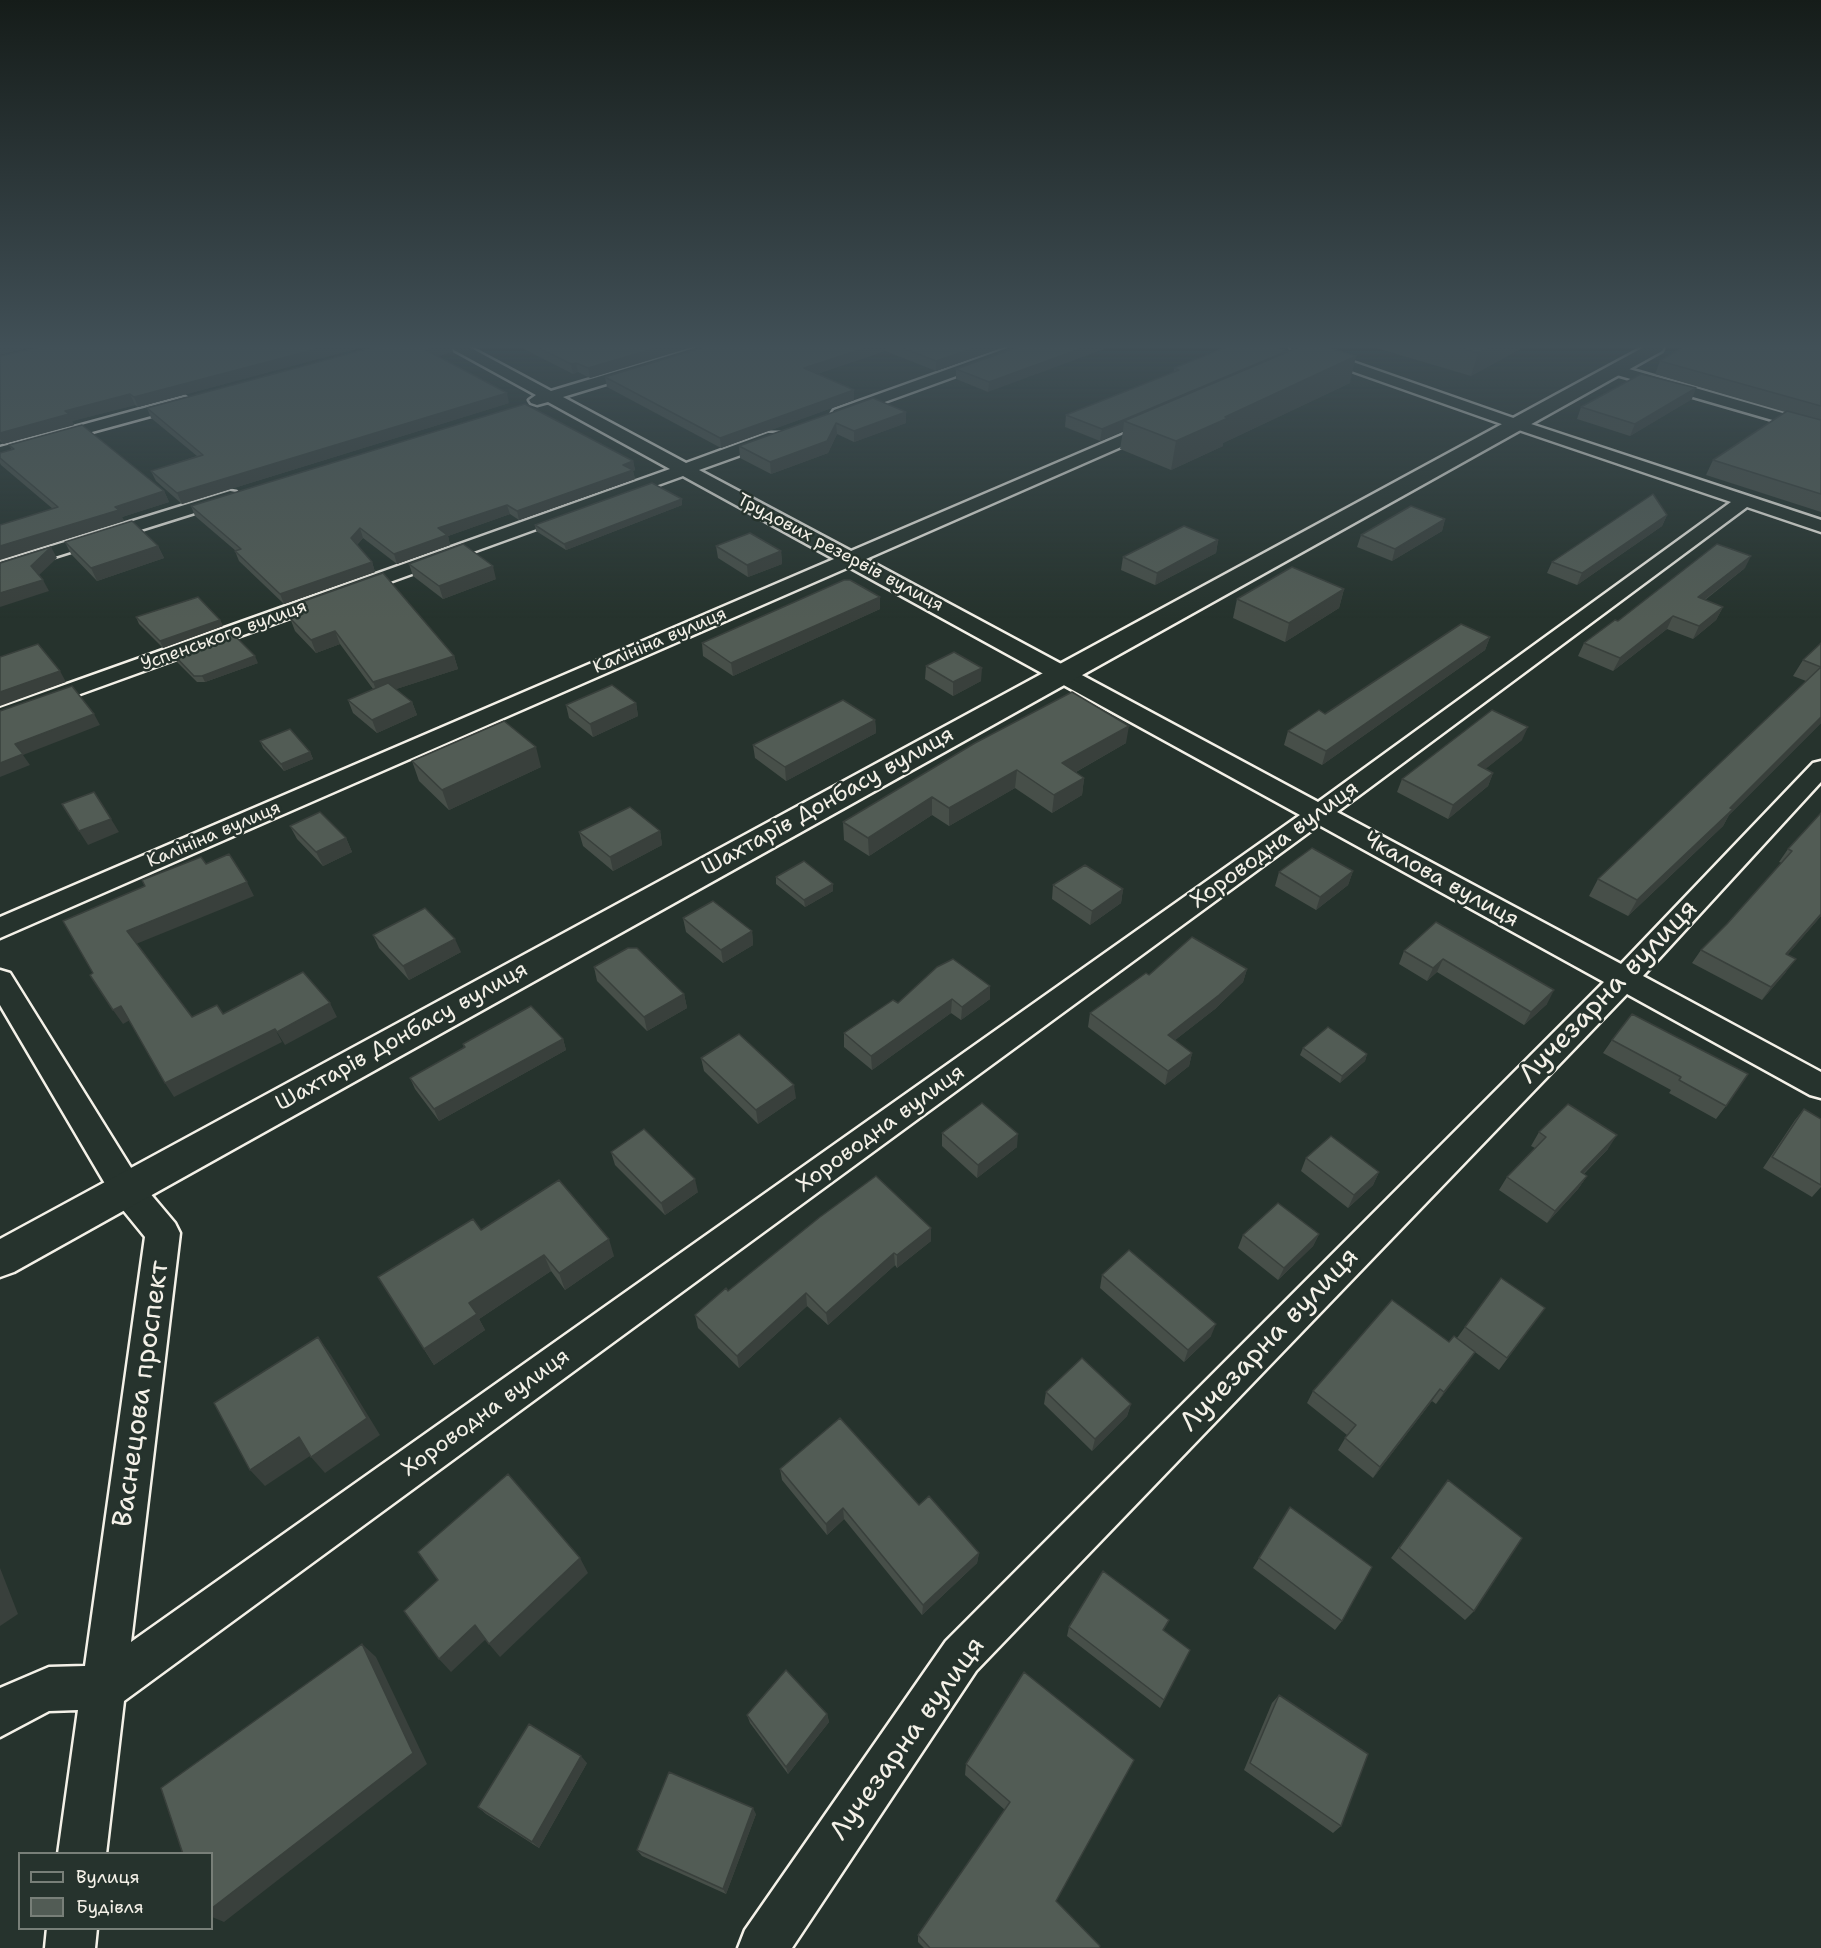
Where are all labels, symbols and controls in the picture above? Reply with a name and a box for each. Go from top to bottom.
street label: Трудових резервів вулиця [733,489,947,617]
street label: Успенського вулиця [138,596,310,676]
street label: Калініна вулиця [590,603,730,679]
street label: Шахтарів Донбасу вулиця [697,722,959,882]
street label: Хороводна вулиця [1186,775,1364,915]
street label: Калініна вулиця [144,797,284,873]
street label: Чкалова вулиця [1359,826,1523,934]
street label: Лучезарна вулиця [1513,893,1705,1091]
street label: Шахтарів Донбасу вулиця [271,957,533,1117]
street label: Хороводна вулиця [792,1059,970,1199]
street label: Лучезарна вулиця [1174,1241,1366,1439]
street label: Васнецова проспект [107,1259,177,1529]
street label: Хороводна вулиця [397,1343,575,1483]
street label: Лучезарна вулиця [823,1631,993,1847]
legend [18,1852,213,1930]
text: Вулиця [76,1865,140,1889]
text: Будівля [76,1895,144,1919]

